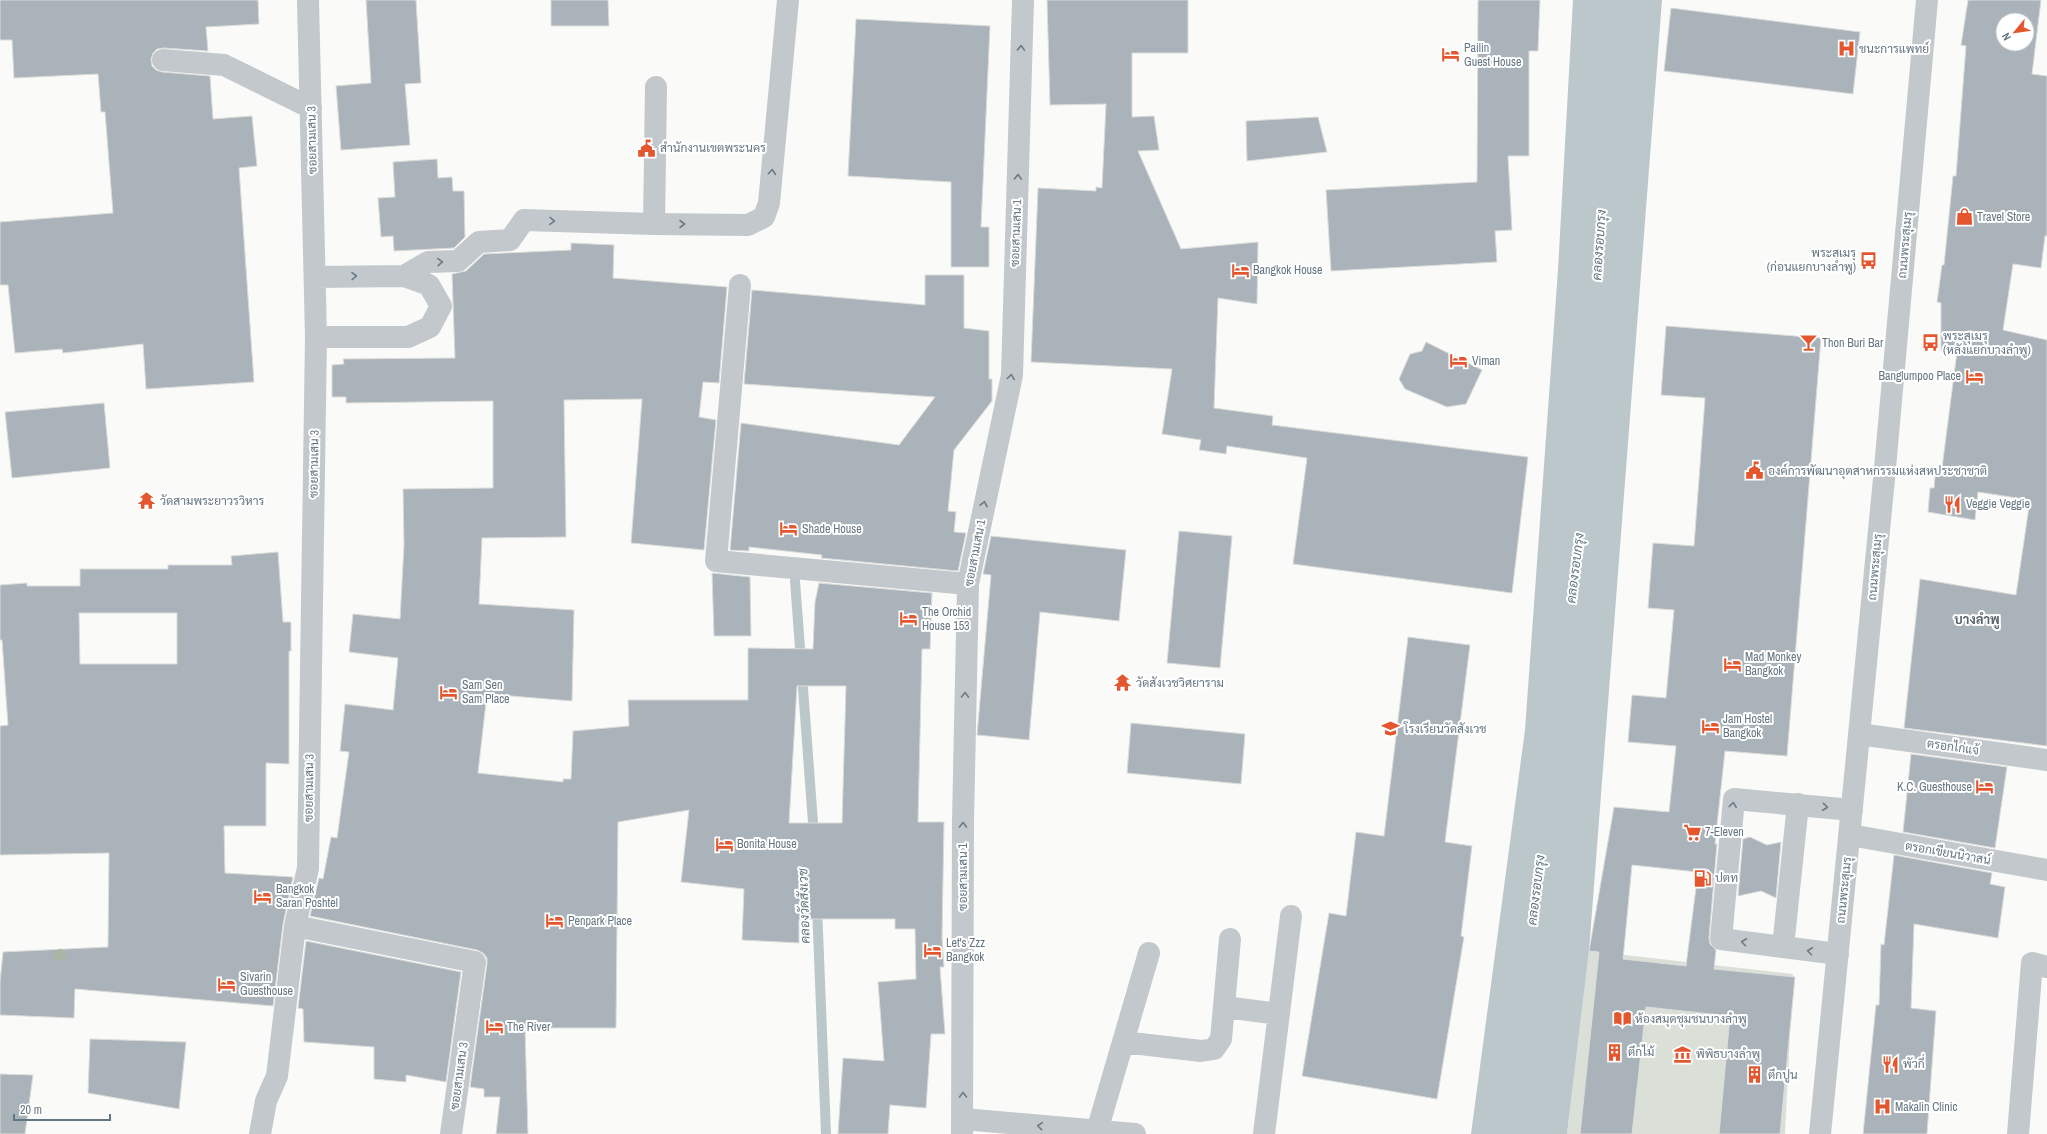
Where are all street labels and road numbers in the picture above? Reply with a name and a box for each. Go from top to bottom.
street label: ซอยสามเสน 3 [303,106,321,174]
street label: ซอยสามเสน 1 [1007,198,1025,267]
street label: ถนนพระสุเมรุ [1894,211,1917,279]
street label: ซอยสามเสน 3 [305,430,323,498]
street label: ซอยสามเสน 1 [961,518,989,588]
street label: ถนนพระสุเมรุ [1864,533,1887,601]
street label: ตรอกไก่แจ้ [1926,735,1981,759]
street label: ซอยสามเสน 3 [300,754,318,822]
street label: ตรอกเขียนนิวาสน์ [1904,838,1992,868]
street label: ซอยสามเสน 1 [955,842,971,911]
street label: ถนนพระสุเมรุ [1833,856,1856,924]
street label: ซอยสามเสน 3 [446,1041,472,1111]

